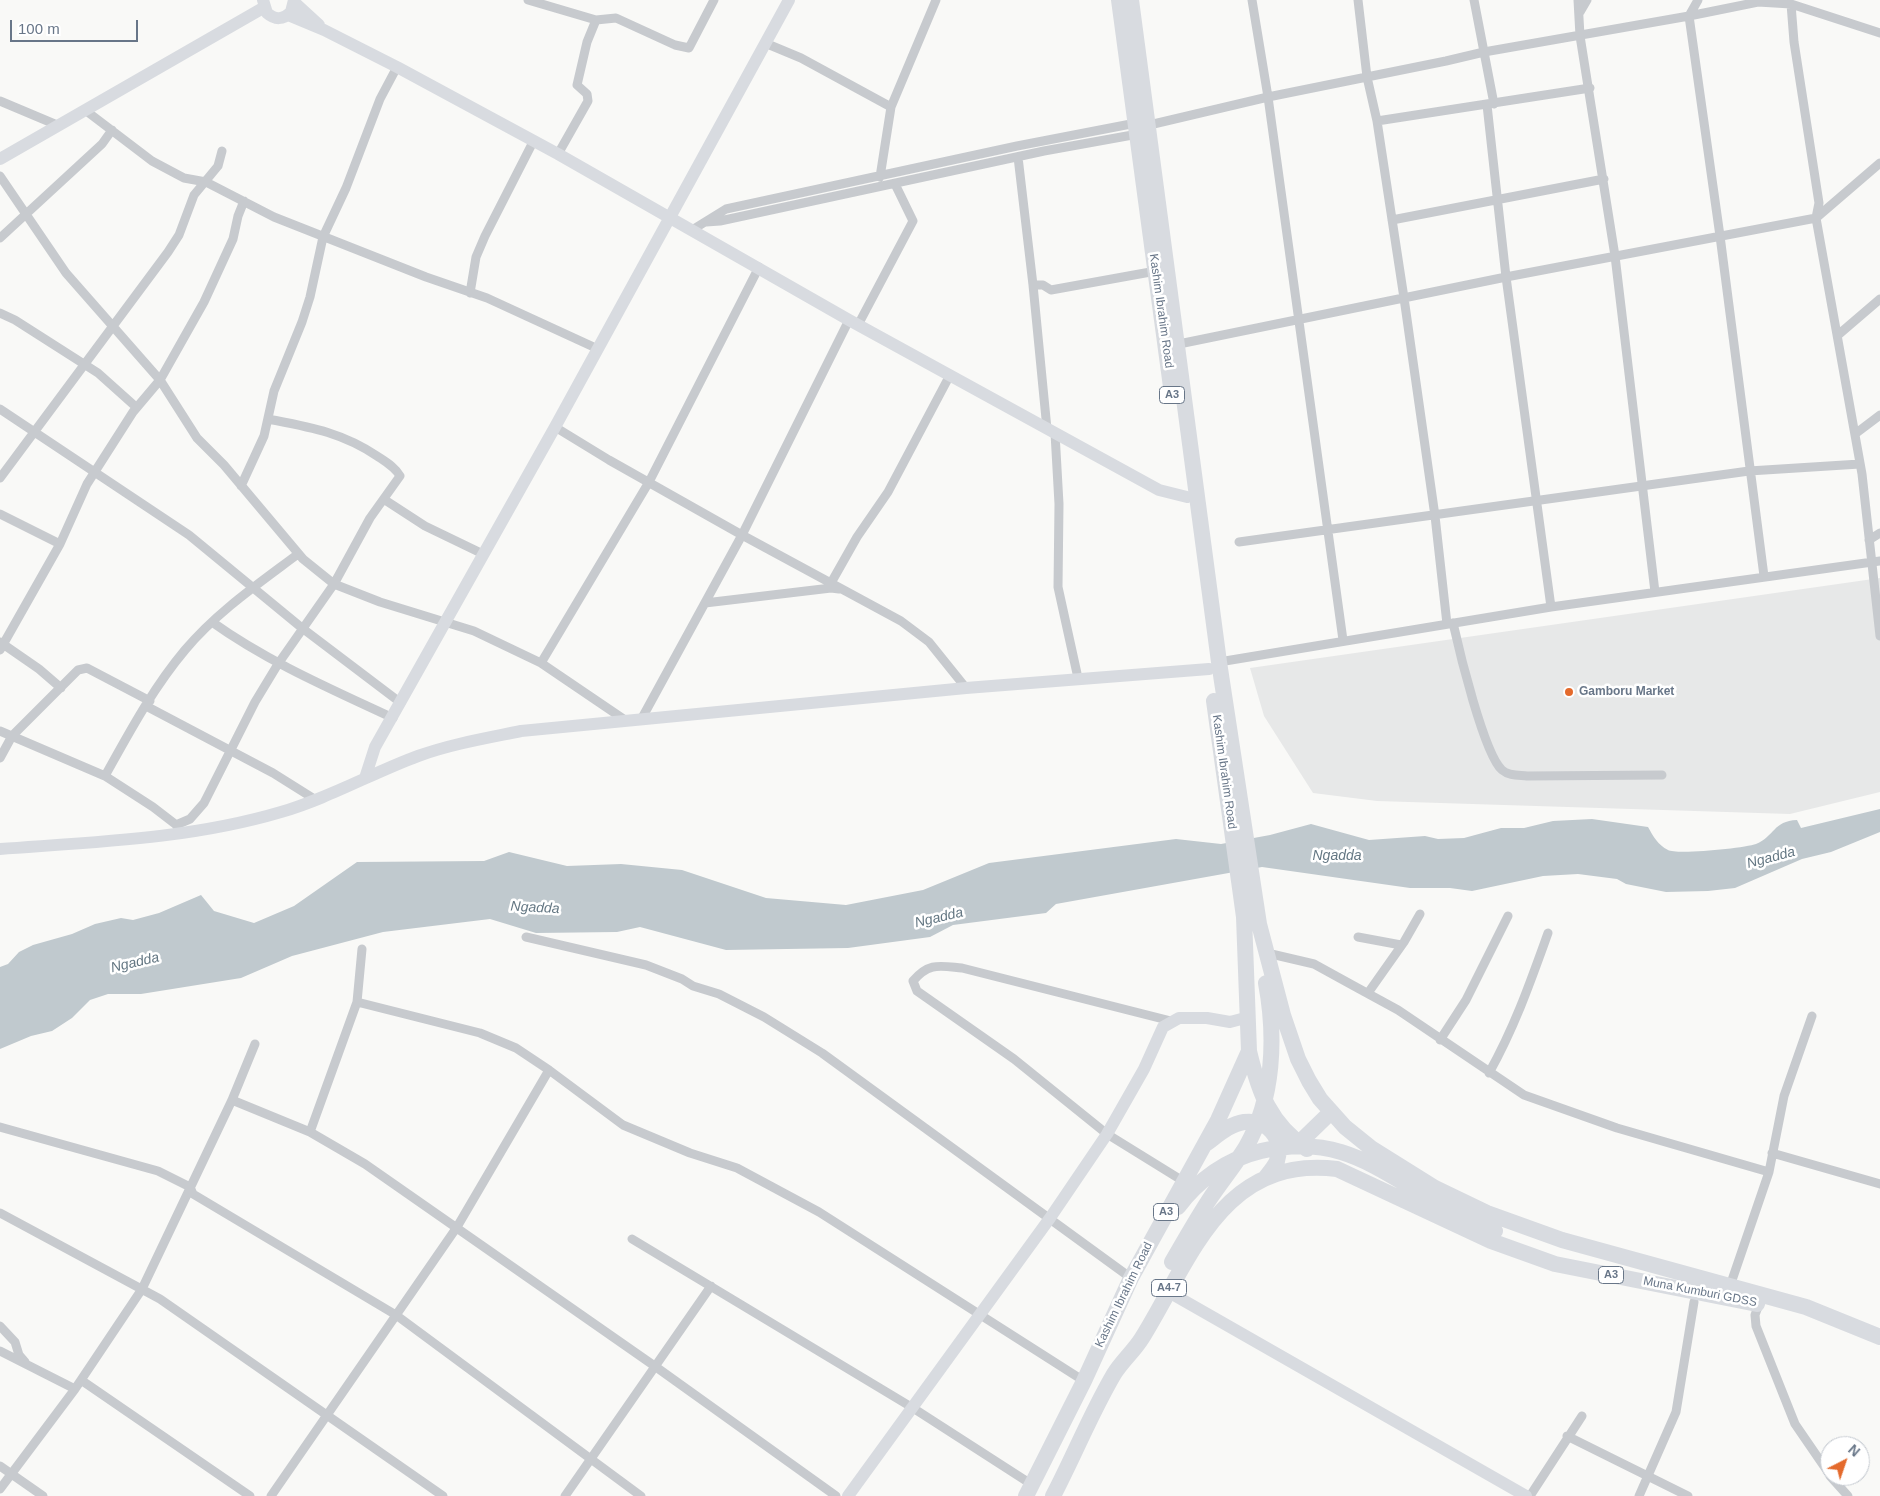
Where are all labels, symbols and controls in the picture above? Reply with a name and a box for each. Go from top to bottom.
scale bar [12,10,140,42]
text: 100 m [18,20,60,37]
street label: Kashim Ibrahim Road [1146,253,1176,369]
road number: A3 [1160,386,1184,404]
place label: Gamboru Market [1579,685,1674,699]
marker: Gamboru Market [1563,686,1575,698]
street label: Kashim Ibrahim Road [1209,714,1239,830]
water label: Ngadda [1745,844,1797,872]
water label: Ngadda [1312,848,1362,864]
water label: Ngadda [510,898,560,918]
water label: Ngadda [913,904,965,932]
water label: Ngadda [109,949,161,977]
road number: A3 [1154,1204,1178,1220]
street label: Kashim Ibrahim Road [1092,1240,1156,1350]
road number: A3 [1598,1266,1624,1284]
street label: Muna Kumburi GDSS [1642,1274,1758,1310]
road number: A4-7 [1152,1280,1186,1296]
north arrow [1820,1436,1870,1486]
text: N [1845,1441,1863,1460]

